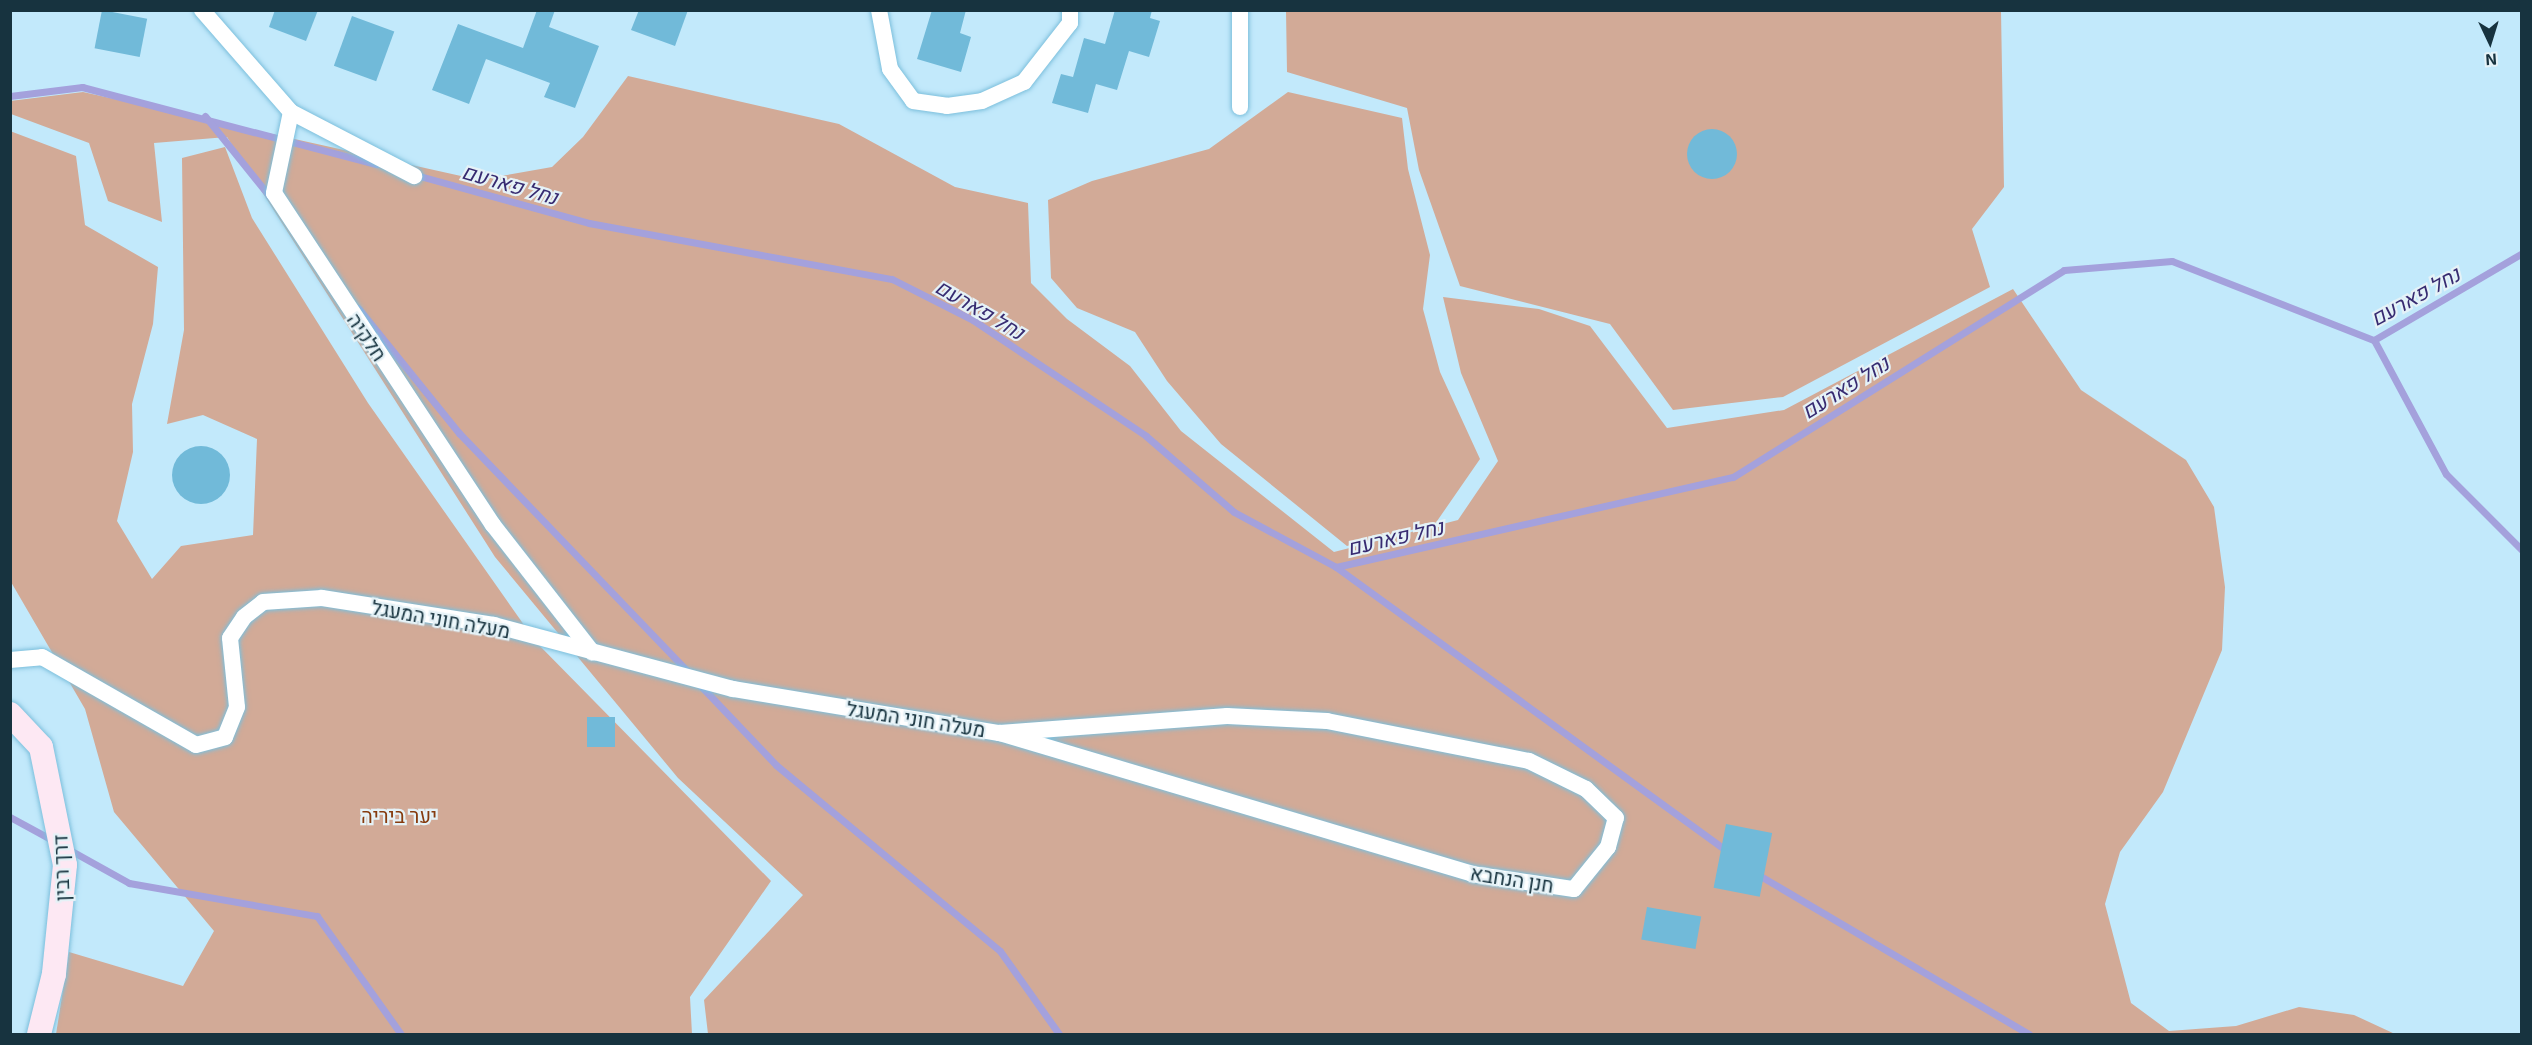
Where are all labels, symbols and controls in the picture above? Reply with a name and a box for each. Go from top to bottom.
north arrow [2460,12,2520,72]
text: N [2485,51,2498,70]
water label: נחל פארעם [459,158,561,210]
water label: נחל פארעם [2366,261,2464,331]
water label: נחל פארעם [931,274,1029,344]
street label: חלקיה [342,308,392,366]
water label: נחל פארעם [1797,350,1893,424]
water label: נחל פארעם [1344,514,1446,560]
street label: מעלה חוני המעגל [370,595,512,643]
street label: מעלה חוני המעגל [845,696,987,742]
park label: יער ביריה [361,803,437,827]
street label: דרך רבין [48,834,74,902]
street label: חנן הנחבא [1469,861,1555,897]

